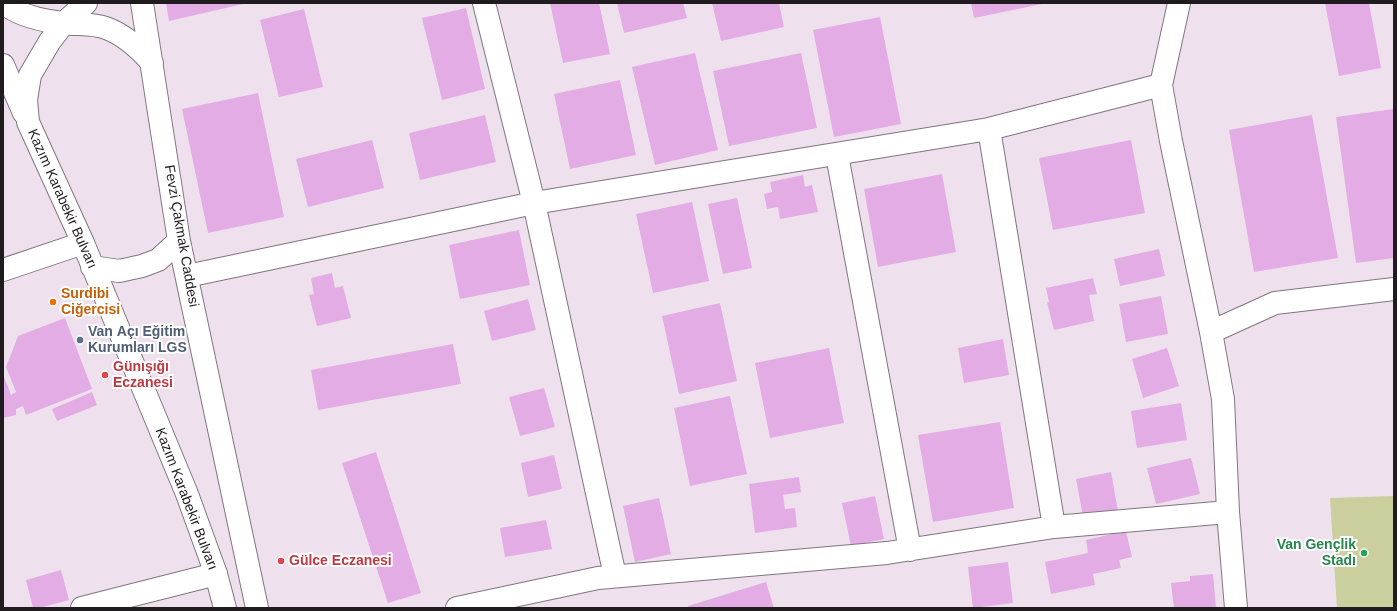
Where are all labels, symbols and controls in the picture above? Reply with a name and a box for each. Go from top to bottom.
street label: Kazım Karabekir Bulvarı [24,127,100,271]
street label: Fevzi Çakmak Caddesi [160,164,202,308]
place label: Surdibi Ciğercisi [61,286,120,318]
marker: Surdibi Ciğercisi [48,297,58,307]
place label: Van Açı Eğitim Kurumları LGS [88,324,187,356]
marker: Van Açı Eğitim Kurumları LGS [75,335,85,345]
place label: Günışığı Eczanesi [113,359,173,392]
marker: Günışığı Eczanesi [100,370,110,380]
street label: Kazım Karabekir Bulvarı [151,426,221,572]
place label: Van Gençlik Stadı [1277,537,1356,570]
marker: Van Gençlik Stadı [1359,548,1369,558]
place label: Gülce Eczanesi [289,553,392,569]
marker: Gülce Eczanesi [276,556,286,566]

